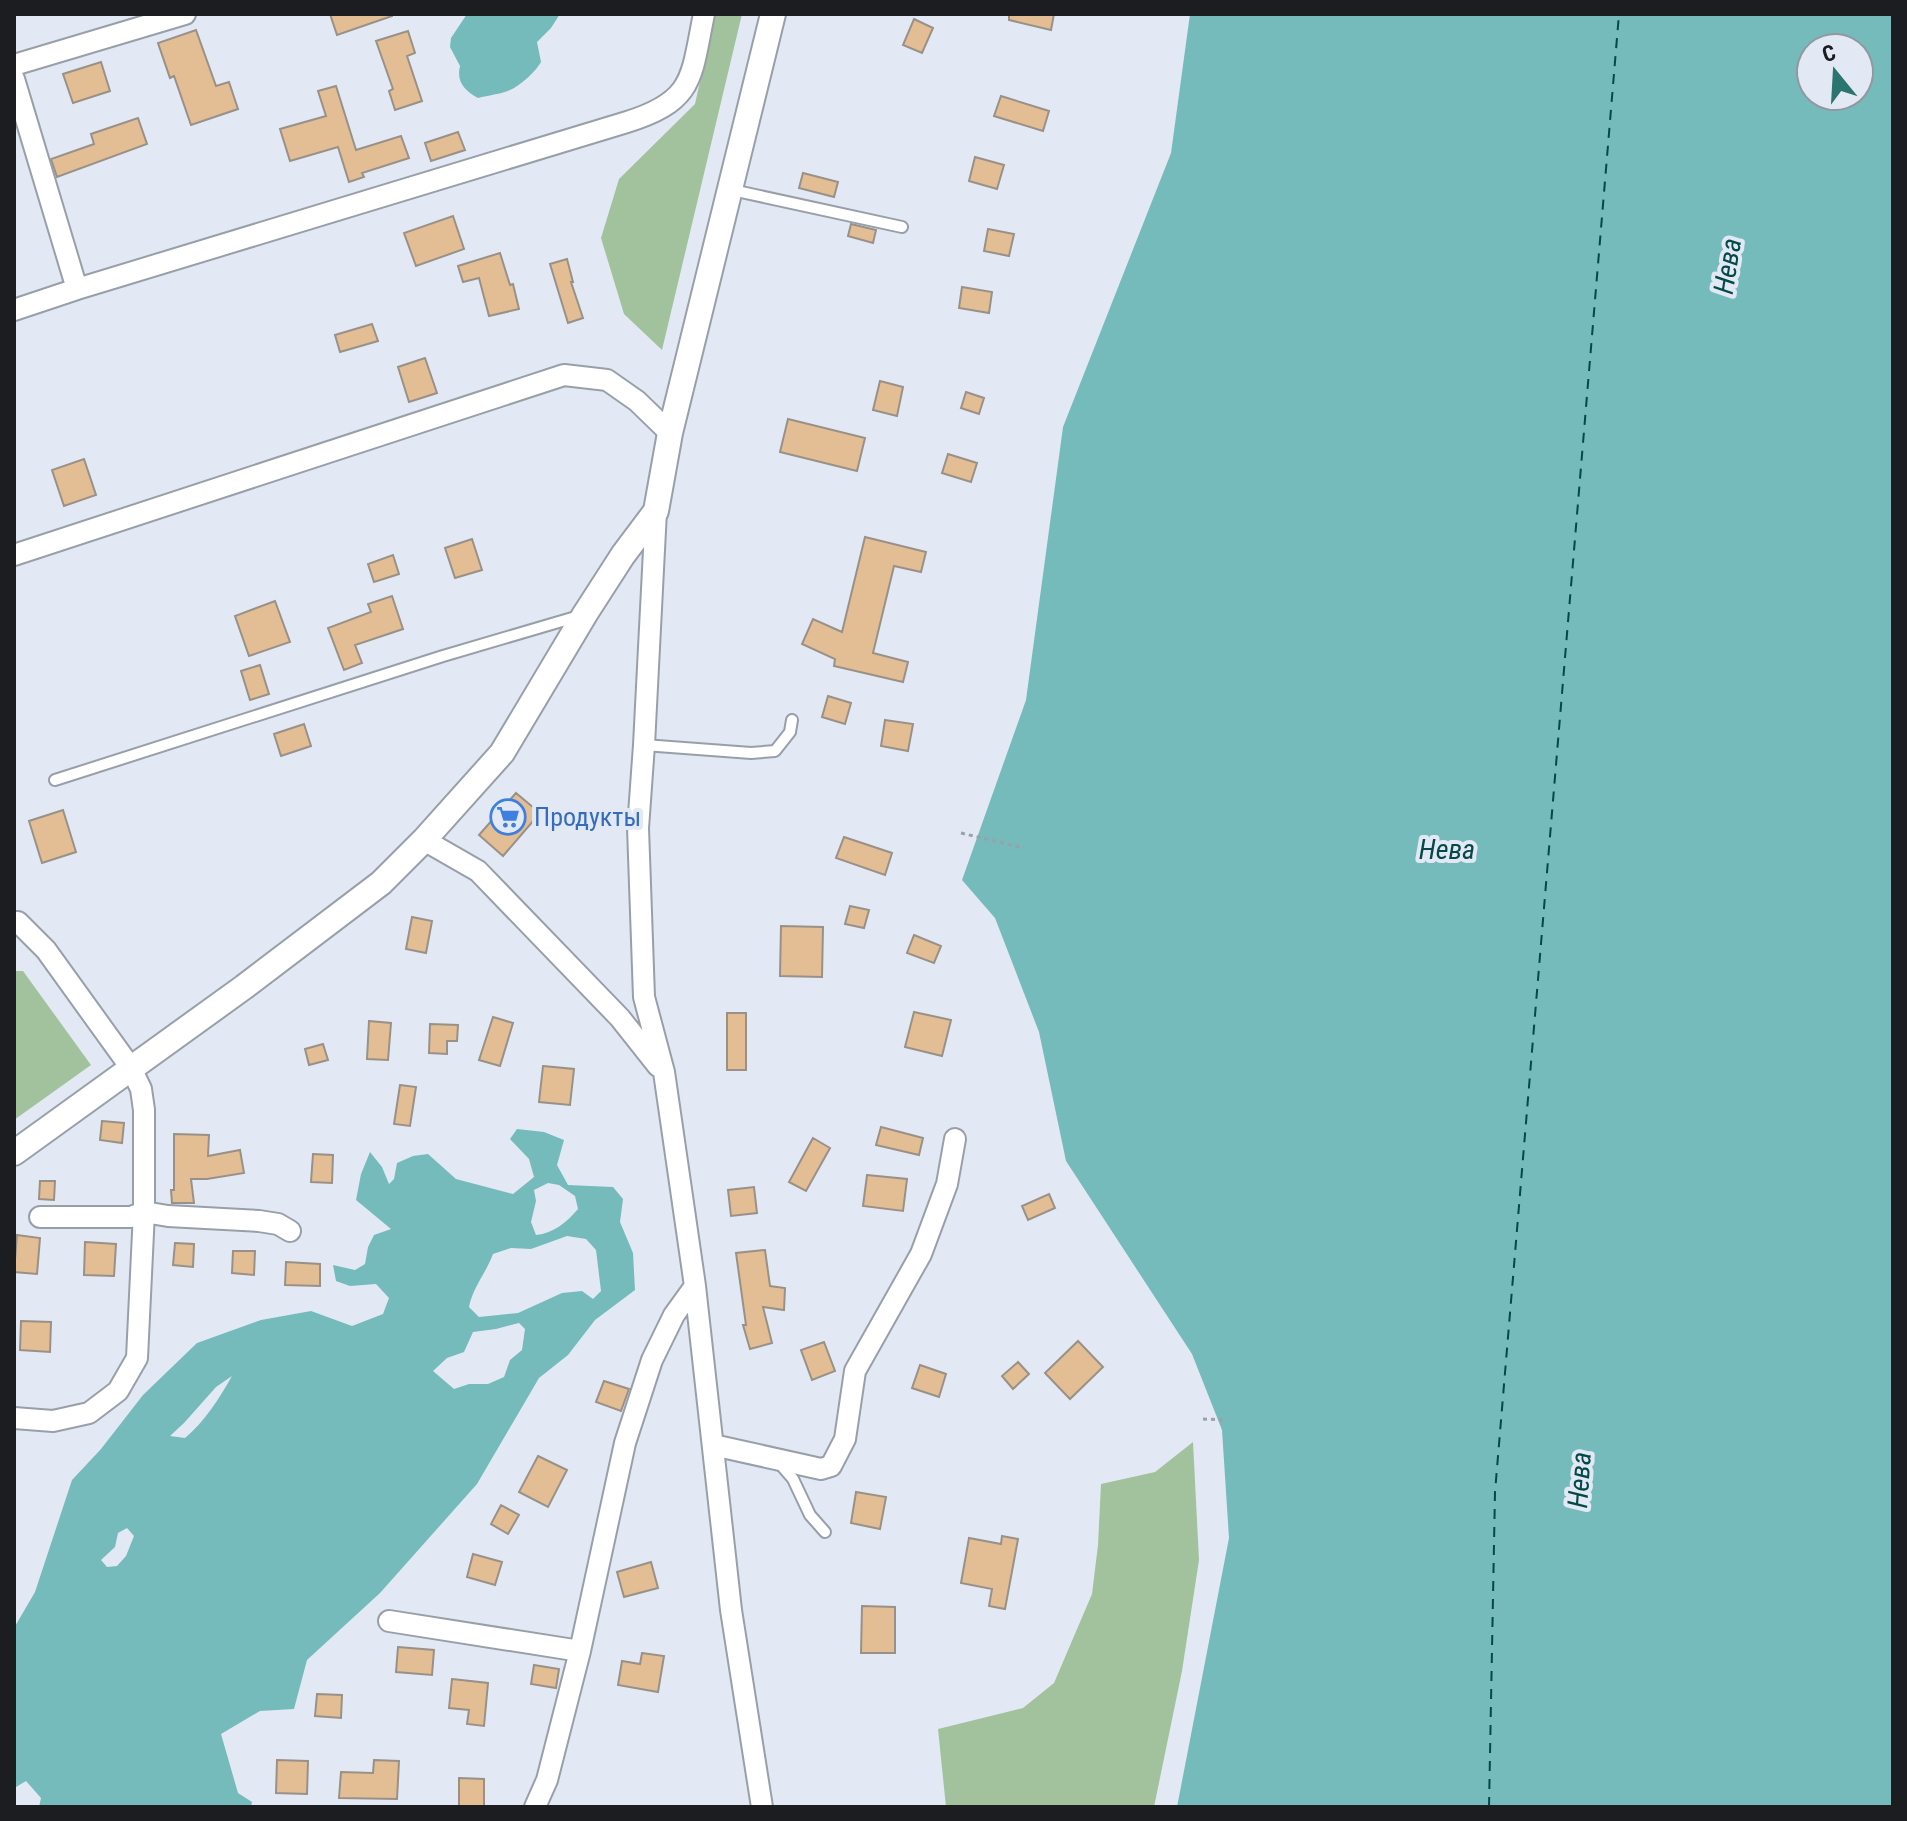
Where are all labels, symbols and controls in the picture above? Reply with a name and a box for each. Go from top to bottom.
north arrow [1795,32,1875,112]
text: С [1819,40,1839,67]
water label: Нева [1707,236,1748,296]
supermarket icon: Продукты [489,798,527,836]
place label: Продукты [534,802,641,832]
water label: Нева [1419,833,1475,866]
water label: Нева [1561,1451,1598,1509]

